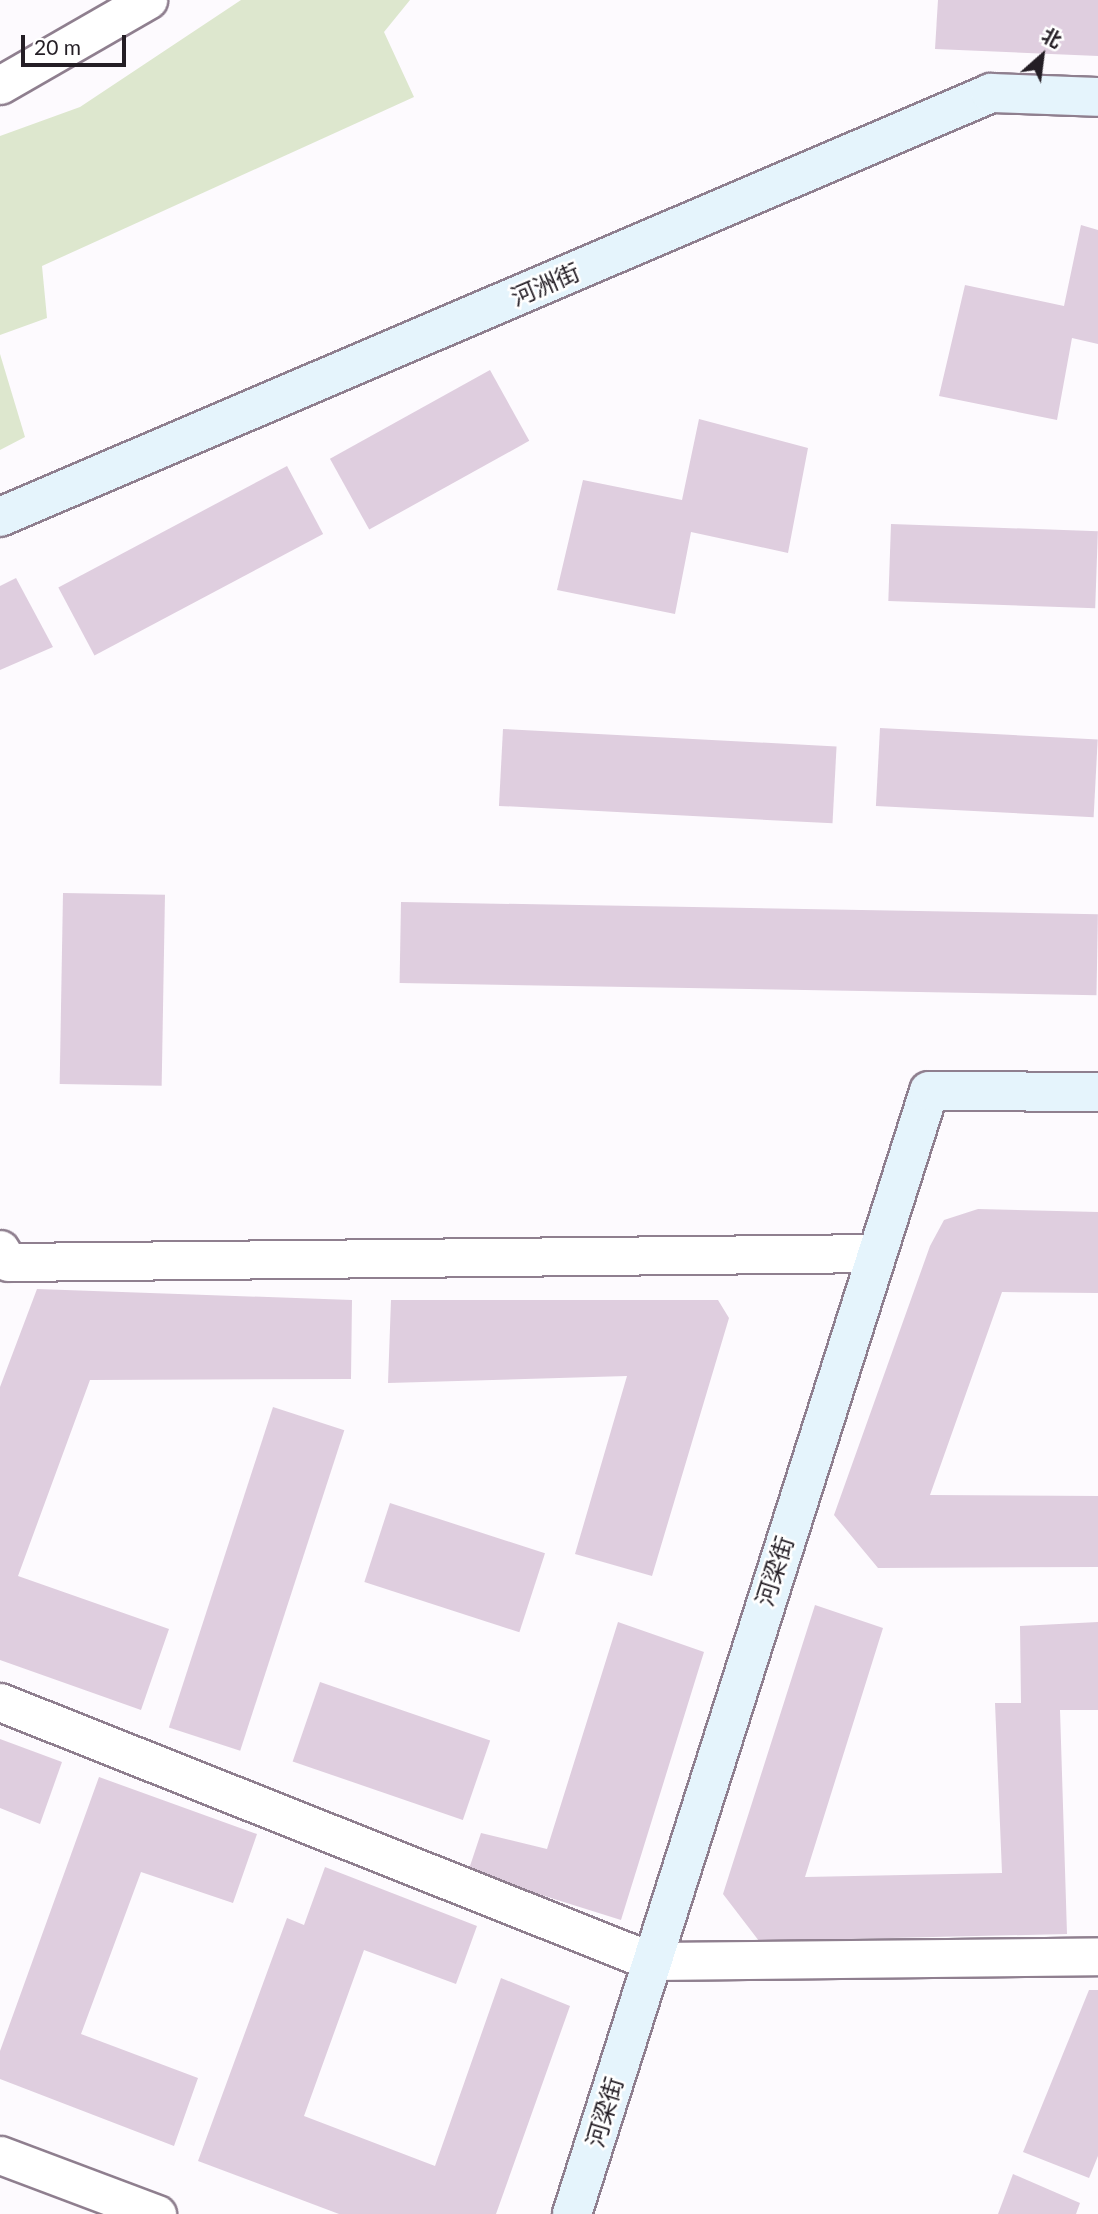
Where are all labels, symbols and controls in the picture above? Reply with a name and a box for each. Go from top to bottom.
scale bar [24,21,130,65]
north arrow [1007,21,1077,91]
text: 北 [1038,22,1066,52]
text: 20 m [34,34,81,59]
street label: 河洲街 [506,257,584,311]
street label: 河梁街 [749,1532,799,1610]
street label: 河梁街 [580,2073,628,2151]

